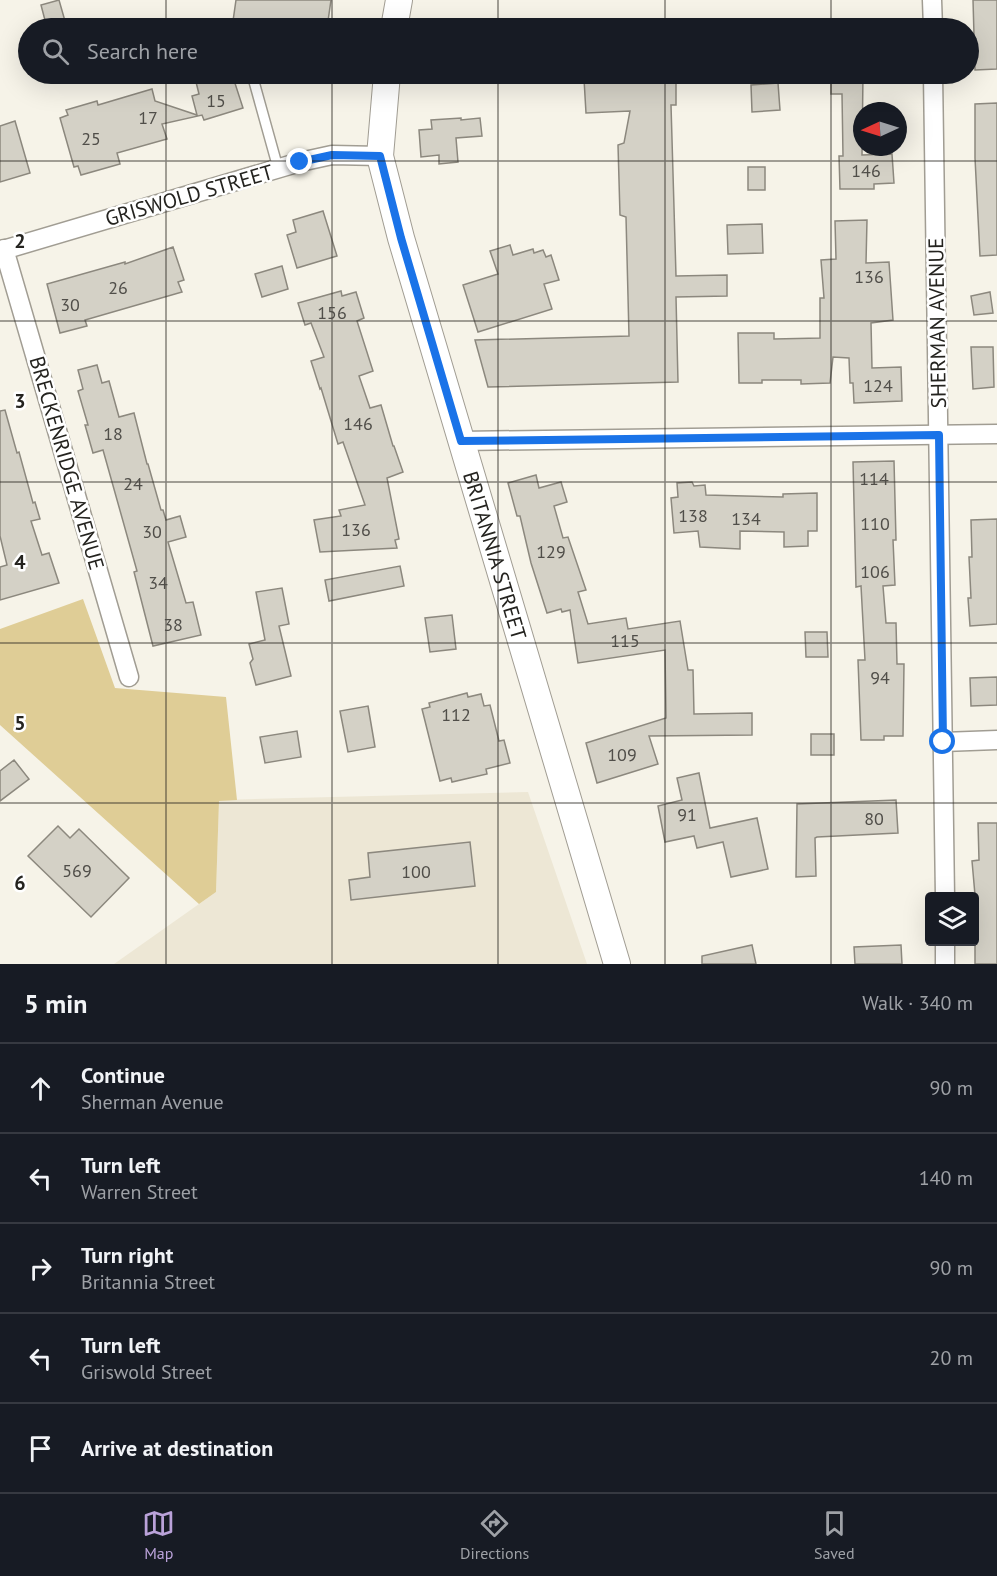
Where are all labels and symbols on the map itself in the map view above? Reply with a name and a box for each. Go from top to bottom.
house number: 15 [206,89,226,112]
north arrow [853,102,907,156]
house number: 17 [138,106,158,129]
house number: 25 [81,127,101,150]
route end [286,148,312,174]
street label: GRISWOLD STREET [102,158,276,232]
house number: 146 [851,159,881,182]
text: 2 [14,228,26,254]
street label: SHERMAN AVENUE [922,237,952,409]
house number: 136 [854,265,884,288]
house number: 26 [108,276,128,299]
house number: 30 [60,293,80,316]
house number: 156 [317,301,347,324]
street label: BRECKENRIDGE AVENUE [24,353,110,573]
house number: 124 [863,374,893,397]
text: 3 [14,388,26,414]
house number: 146 [343,412,373,435]
house number: 18 [103,422,123,445]
house number: 114 [859,467,889,490]
street label: BRITANNIA STREET [458,468,533,643]
house number: 24 [123,472,143,495]
house number: 138 [678,504,708,527]
house number: 134 [731,507,761,530]
house number: 110 [860,512,890,535]
house number: 136 [341,518,371,541]
house number: 30 [142,520,162,543]
house number: 129 [536,540,566,563]
text: 4 [14,549,26,575]
house number: 106 [860,560,890,583]
house number: 34 [148,571,168,594]
house number: 38 [163,613,183,636]
house number: 115 [610,629,640,652]
house number: 94 [870,666,890,689]
house number: 112 [441,703,471,726]
text: 5 [14,710,26,736]
route start [929,728,955,754]
house number: 109 [607,743,637,766]
house number: 91 [677,803,697,826]
house number: 80 [864,807,884,830]
house number: 569 [62,859,92,882]
house number: 100 [401,860,431,883]
text: 6 [14,870,26,896]

